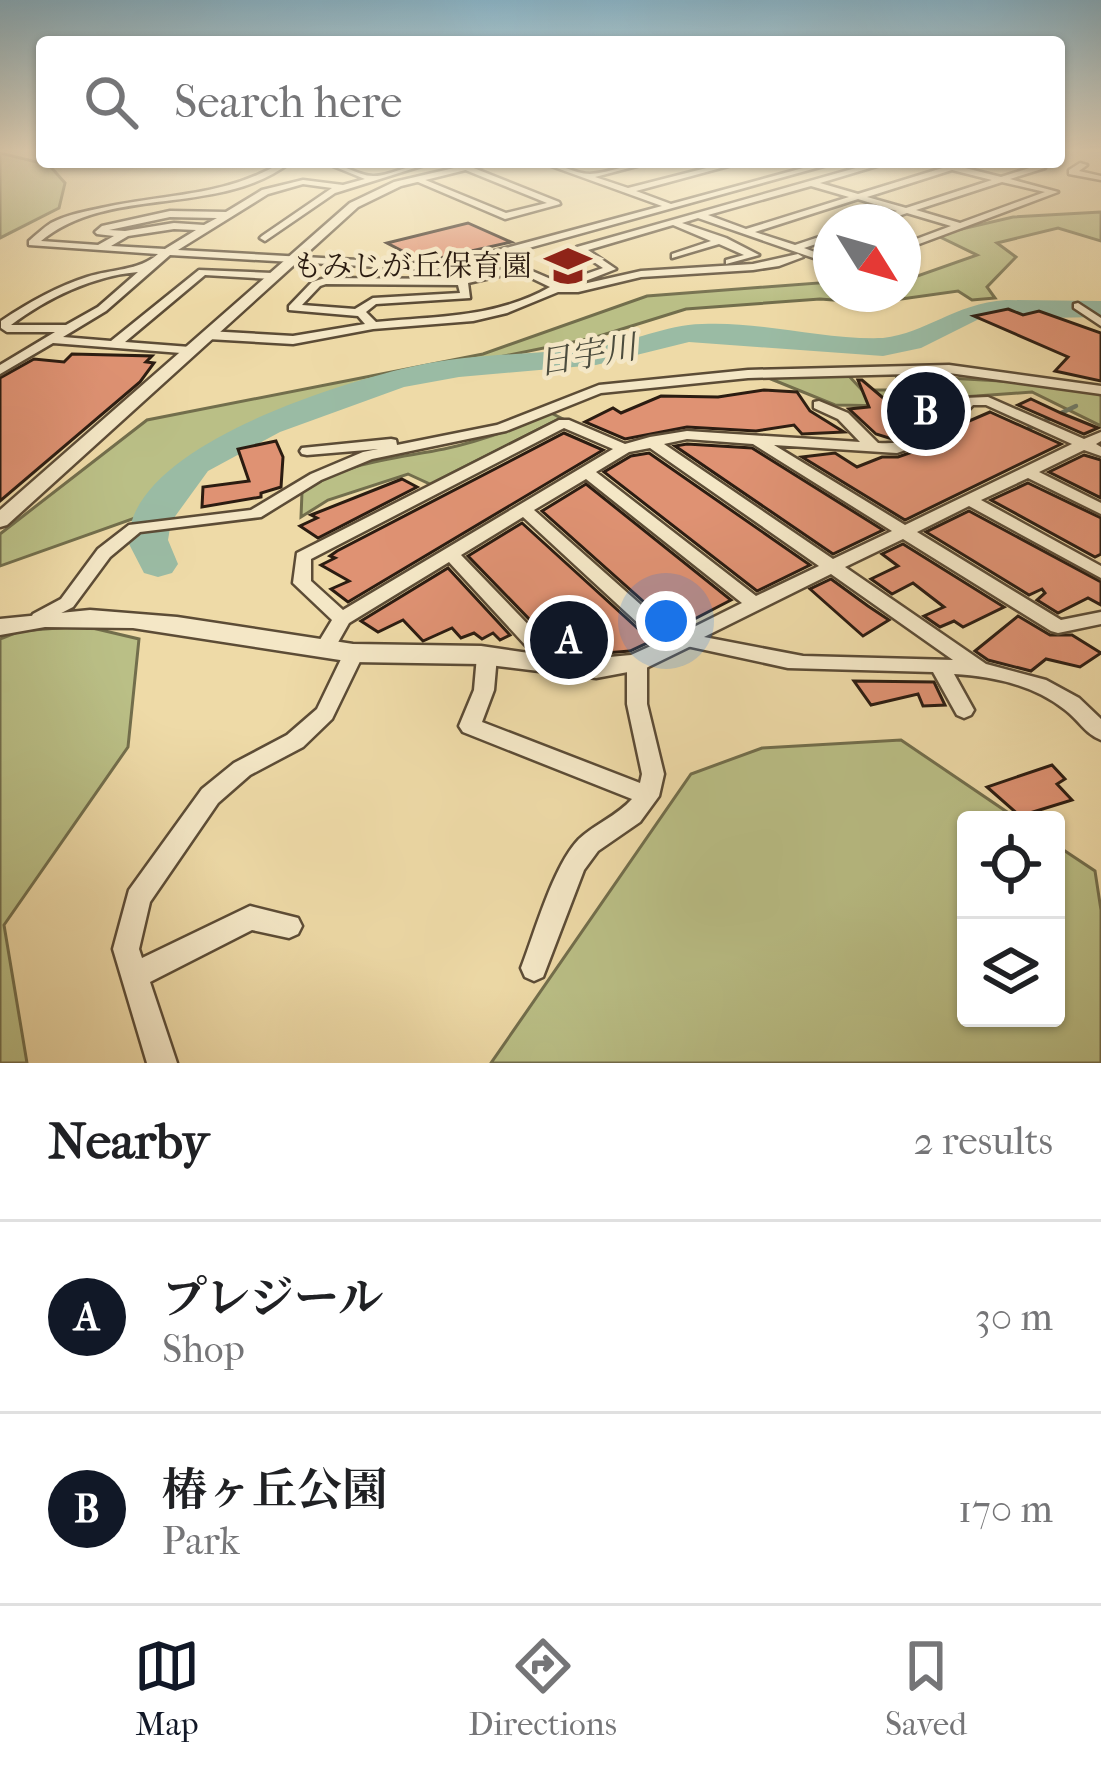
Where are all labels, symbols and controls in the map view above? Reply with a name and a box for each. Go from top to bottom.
search box [36,36,1065,168]
icon: search [78,69,144,135]
text: Search here [174,76,402,129]
north arrow [813,204,921,312]
school or university icon: もみじが丘保育園 [543,241,593,291]
place label: もみじが丘保育園 [292,249,532,284]
water label: 日宇川 [535,327,642,383]
pin: B [887,366,965,456]
your location [636,591,696,651]
pin: A [530,595,608,685]
map controls [957,811,1065,1027]
button: locate [957,811,1065,919]
button: layers [957,919,1065,1027]
text: Nearby [48,1111,209,1171]
text: 2 results [914,1118,1053,1164]
text: プレジール [162,1272,383,1325]
text: A [74,1294,100,1340]
text: 30 m [975,1294,1053,1340]
text: Shop [162,1326,245,1372]
text: 椿ヶ丘公園 [162,1464,387,1517]
text: B [74,1486,100,1532]
text: 170 m [958,1486,1053,1532]
text: Park [162,1518,240,1564]
tab: Map [134,1633,200,1744]
tab: Directions [468,1633,617,1744]
tab: Saved [885,1633,967,1744]

